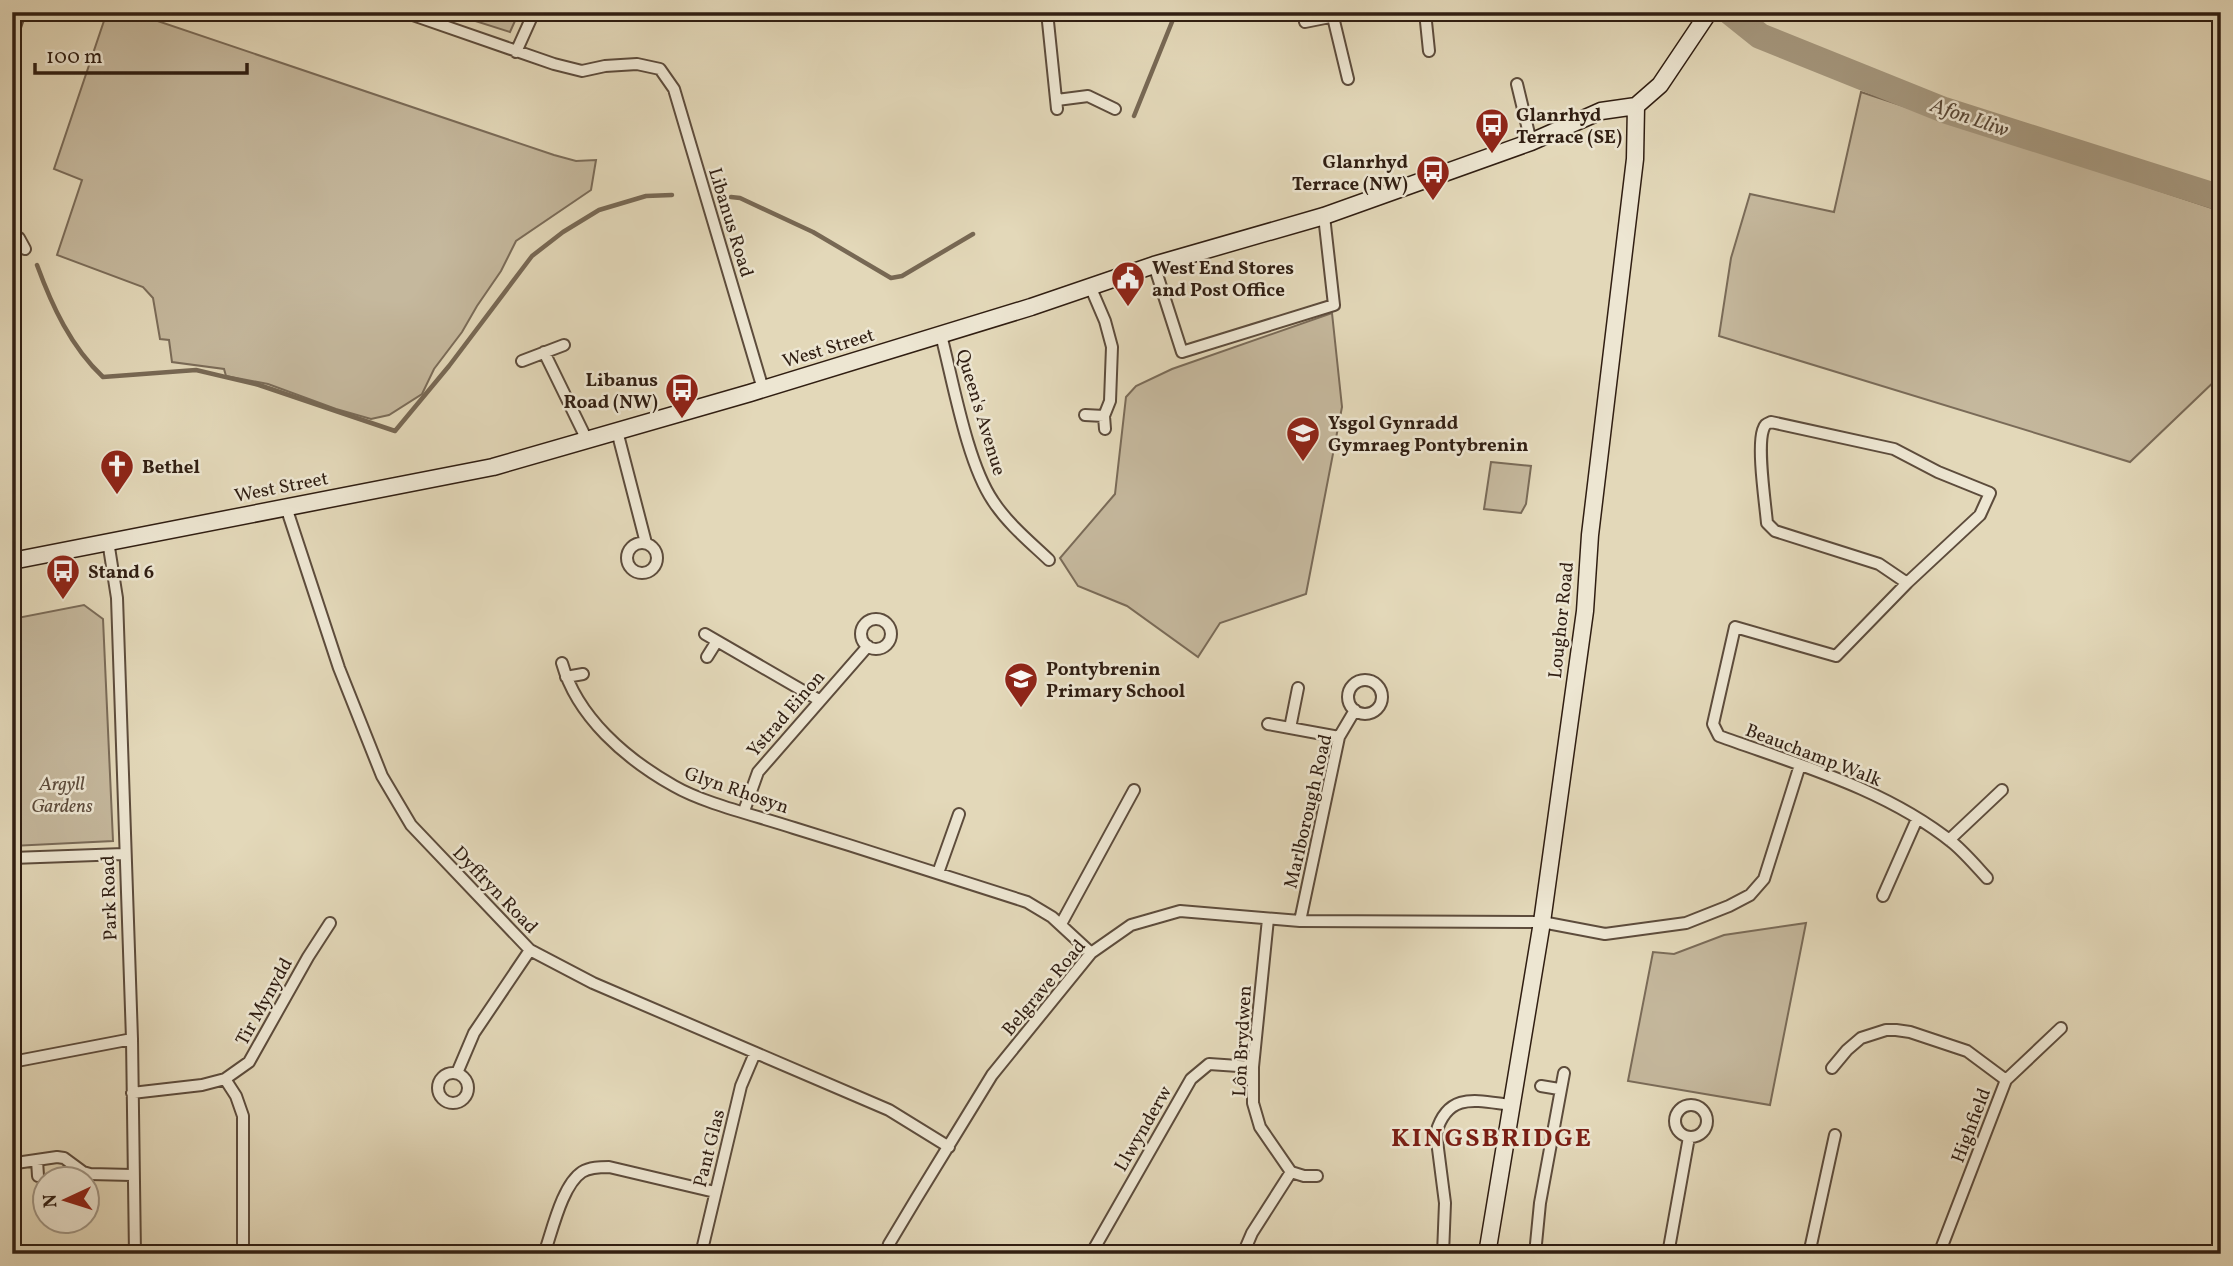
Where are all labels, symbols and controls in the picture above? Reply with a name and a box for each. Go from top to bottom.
scale bar [35,32,247,76]
text: 100 m [46,43,103,72]
water label: Afon Lliw [1925,91,2013,145]
place label: Glanrhyd Terrace (SE) [1516,103,1622,151]
bus stop icon: Glanrhyd Terrace (SE) [1473,106,1511,155]
place label: Glanrhyd Terrace (NW) [1292,150,1408,198]
bus stop icon: Glanrhyd Terrace (NW) [1414,153,1452,202]
street label: Libanus Road [701,165,759,280]
place label: West End Stores and Post Office [1152,256,1294,304]
public building icon: West End Stores and Post Office [1109,259,1147,308]
street label: West Street [779,323,878,375]
street label: Queen's Avenue [949,346,1012,479]
place label: Libanus Road (NW) [563,368,658,416]
bus stop icon: Libanus Road (NW) [663,371,701,420]
place label: Ysgol Gynradd Gymraeg Pontybrenin [1328,411,1528,459]
school or university icon: Ysgol Gynradd Gymraeg Pontybrenin [1284,414,1322,463]
church icon: Bethel [98,447,136,496]
place label: Bethel [142,455,200,481]
street label: West Street [232,466,331,510]
bus stop icon: Stand 6 [44,552,82,601]
place label: Stand 6 [88,560,154,586]
street label: Loughor Road [1543,561,1581,680]
place label: Pontybrenin Primary School [1046,657,1185,705]
school or university icon: Pontybrenin Primary School [1002,660,1040,709]
street label: Ystrad Einon [741,665,832,763]
street label: Beauchamp Walk [1741,718,1885,794]
street label: Marlborough Road [1279,732,1339,891]
street label: Glyn Rhosyn [681,761,792,821]
park label: Argyll Gardens [31,772,93,820]
street label: Dyffryn Road [446,841,543,940]
street label: Park Road [96,855,124,941]
street label: Belgrave Road [996,934,1093,1042]
street label: Tir Mynydd [230,953,300,1051]
street label: Lôn Brydwen [1227,985,1259,1097]
street label: Llwynderw [1109,1081,1179,1177]
street label: Highfield [1946,1084,1998,1167]
street label: Pant Glas [688,1107,732,1190]
district label: KINGSBRIDGE [1391,1121,1593,1157]
north arrow [32,1164,102,1234]
text: N [38,1193,64,1209]

